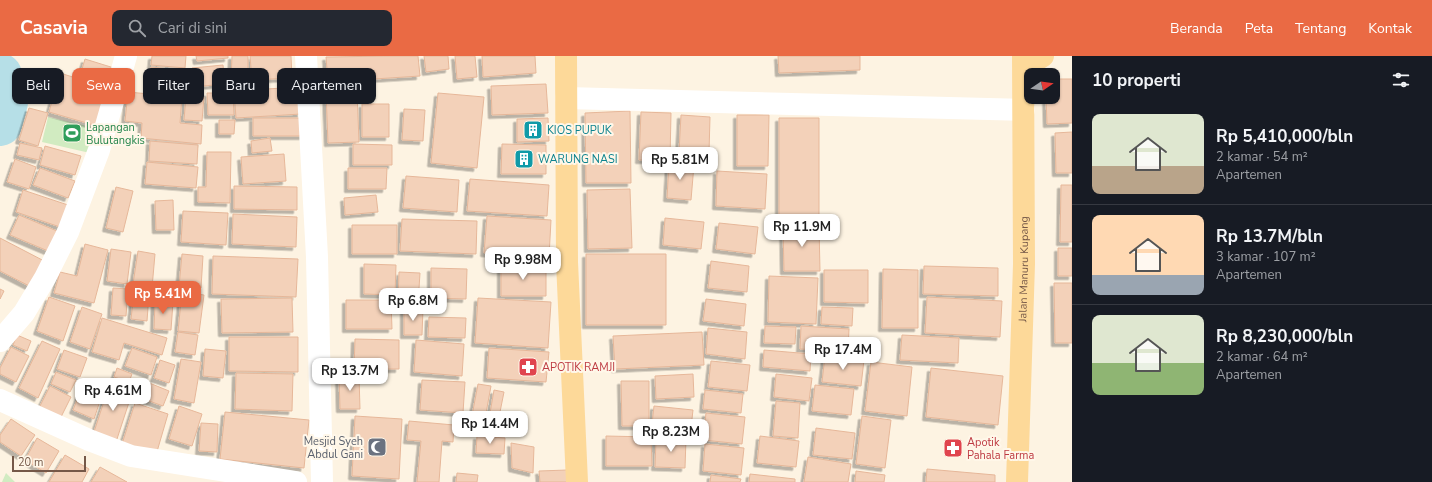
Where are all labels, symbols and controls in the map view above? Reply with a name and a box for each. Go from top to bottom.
search box [112,10,392,46]
text: Casavia [20,15,88,41]
icon: search [126,17,148,39]
text: Cari di sini [158,18,227,38]
text: Beranda [1170,19,1223,38]
text: Peta [1245,19,1273,38]
text: Tentang [1295,19,1346,38]
text: Kontak [1368,19,1412,38]
chip: Beli [12,68,64,104]
chip: Sewa [72,68,135,104]
chip: Filter [143,68,204,104]
chip: Baru [212,68,269,104]
chip: Apartemen [277,68,376,104]
north arrow [1024,68,1060,104]
map controls [1024,68,1060,104]
text: 10 properti [1092,69,1181,92]
icon: filters [1390,69,1412,91]
building icon: KIOS PUPUK [522,119,544,141]
place label: Lapangan Bulutangkis [86,120,145,148]
sports icon: Lapangan Bulutangkis [61,122,83,144]
place label: KIOS PUPUK [547,123,613,138]
text: Rp 5,410,000/bln [1216,125,1353,148]
icon: home [1124,130,1172,178]
pin: Rp 5.81M [639,147,721,181]
building icon: WARUNG NASI [513,148,535,170]
text: 2 kamar · 54 m² [1216,148,1308,166]
text: Rp 5.81M [651,151,709,169]
place label: WARUNG NASI [538,152,618,167]
text: Apartemen [1216,166,1282,184]
pin: Rp 11.9M [761,214,843,248]
street label: Jalan Manuru Kupang [1015,216,1032,323]
text: Rp 11.9M [773,218,831,236]
text: Rp 13.7M/bln [1216,225,1323,248]
icon: home [1124,231,1172,279]
pin: Rp 9.98M [482,247,564,281]
text: 3 kamar · 107 m² [1216,248,1316,266]
text: Rp 9.98M [494,251,552,269]
text: Apartemen [1216,266,1282,284]
pin: Rp 5.41M [122,281,204,315]
text: Rp 5.41M [134,285,192,303]
pin: Rp 6.8M [376,288,450,322]
text: Rp 6.8M [388,292,438,310]
text: Rp 8,230,000/bln [1216,325,1353,348]
icon: home [1124,331,1172,379]
pin: Rp 17.4M [802,337,884,371]
text: Rp 17.4M [814,341,872,359]
text: 2 kamar · 64 m² [1216,348,1308,366]
pharmacy icon: APOTIK RAMJI [517,356,539,378]
pin: Rp 13.7M [309,358,391,392]
place label: APOTIK RAMJI [542,360,615,375]
text: Rp 13.7M [321,362,379,380]
text: Apartemen [1216,366,1282,384]
pin: Rp 4.61M [72,378,154,412]
text: Rp 4.61M [84,382,142,400]
pin: Rp 14.4M [449,411,531,445]
text: Rp 14.4M [461,415,519,433]
pin: Rp 8.23M [630,419,712,453]
text: Rp 8.23M [642,423,700,441]
place label: Mesjid Syeh Abdul Gani [304,434,363,462]
place label: Apotik Pahala Farma [967,435,1035,463]
mosque icon: Mesjid Syeh Abdul Gani [366,436,388,458]
pharmacy icon: Apotik Pahala Farma [942,437,964,459]
scale bar [12,454,86,473]
text: 20 m [18,455,43,470]

